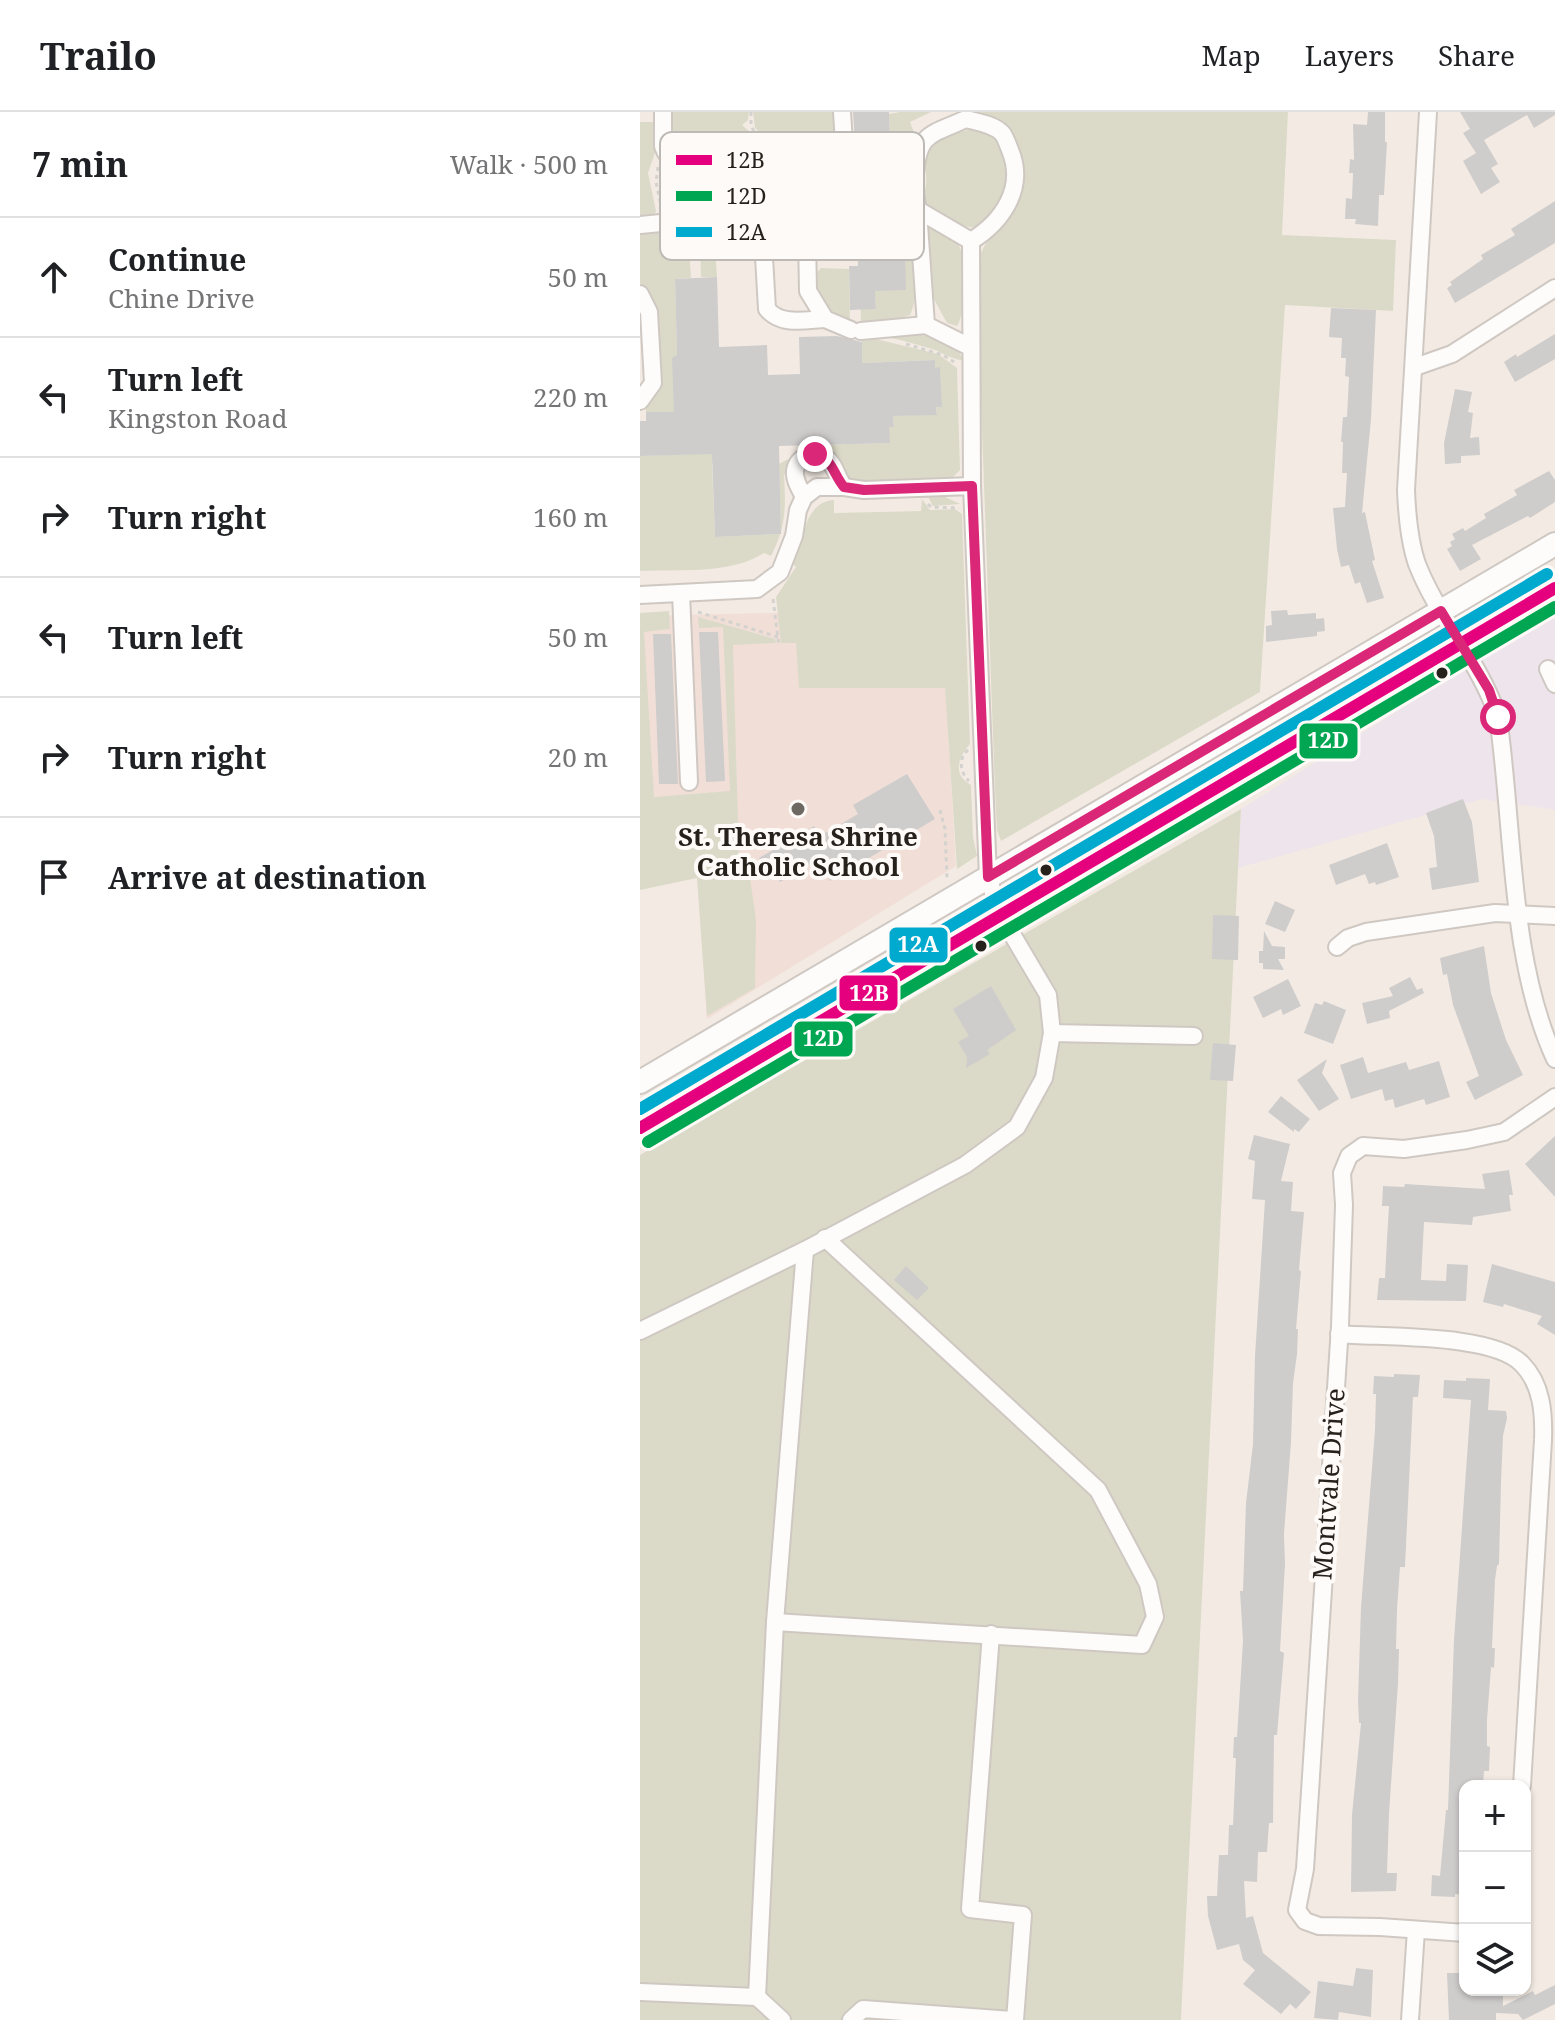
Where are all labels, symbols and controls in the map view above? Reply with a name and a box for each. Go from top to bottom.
text: Trailo [40,29,157,81]
text: Map [1202,36,1261,74]
text: Layers [1305,36,1394,74]
text: Share [1438,36,1515,74]
legend [660,132,924,260]
text: 7 min [32,141,128,187]
text: 12B [726,144,765,174]
text: Walk · 500 m [450,146,608,182]
text: 12D [726,180,767,210]
text: 12A [726,216,767,246]
text: Continue [108,239,246,280]
icon: ahead [32,255,76,299]
text: 50 m [548,259,608,295]
text: Chine Drive [108,280,255,316]
text: Turn left [108,359,243,400]
icon: left [32,375,76,419]
text: 220 m [533,379,608,415]
text: Kingston Road [108,400,287,436]
route end [797,436,833,472]
icon: right [32,495,76,539]
text: Turn right [108,497,266,538]
text: 160 m [533,499,608,535]
icon: left [32,615,76,659]
text: Turn left [108,617,243,658]
text: 50 m [548,619,608,655]
unlabelled marker [1434,665,1450,681]
route start [1480,699,1516,735]
line badge: 12D [1298,722,1359,760]
text: 12D [1307,724,1349,754]
icon: right [32,735,76,779]
text: Turn right [108,737,266,778]
text: 20 m [548,739,608,775]
marker: St. Theresa Shrine Catholic School [789,800,807,818]
place label: St. Theresa Shrine Catholic School [678,818,918,884]
icon: arrive [32,855,76,899]
text: Arrive at destination [108,857,427,898]
unlabelled marker [1038,862,1054,878]
line badge: 12A [888,926,949,964]
text: 12A [897,928,939,958]
unlabelled marker [973,938,989,954]
line badge: 12B [838,974,899,1012]
text: 12B [849,977,889,1007]
line badge: 12D [793,1020,854,1058]
text: 12D [802,1022,844,1052]
street label: Montvale Drive [1303,1387,1353,1581]
map controls [1459,1780,1531,1996]
button: + [1459,1780,1531,1852]
button: − [1459,1852,1531,1924]
button: layers [1459,1924,1531,1996]

